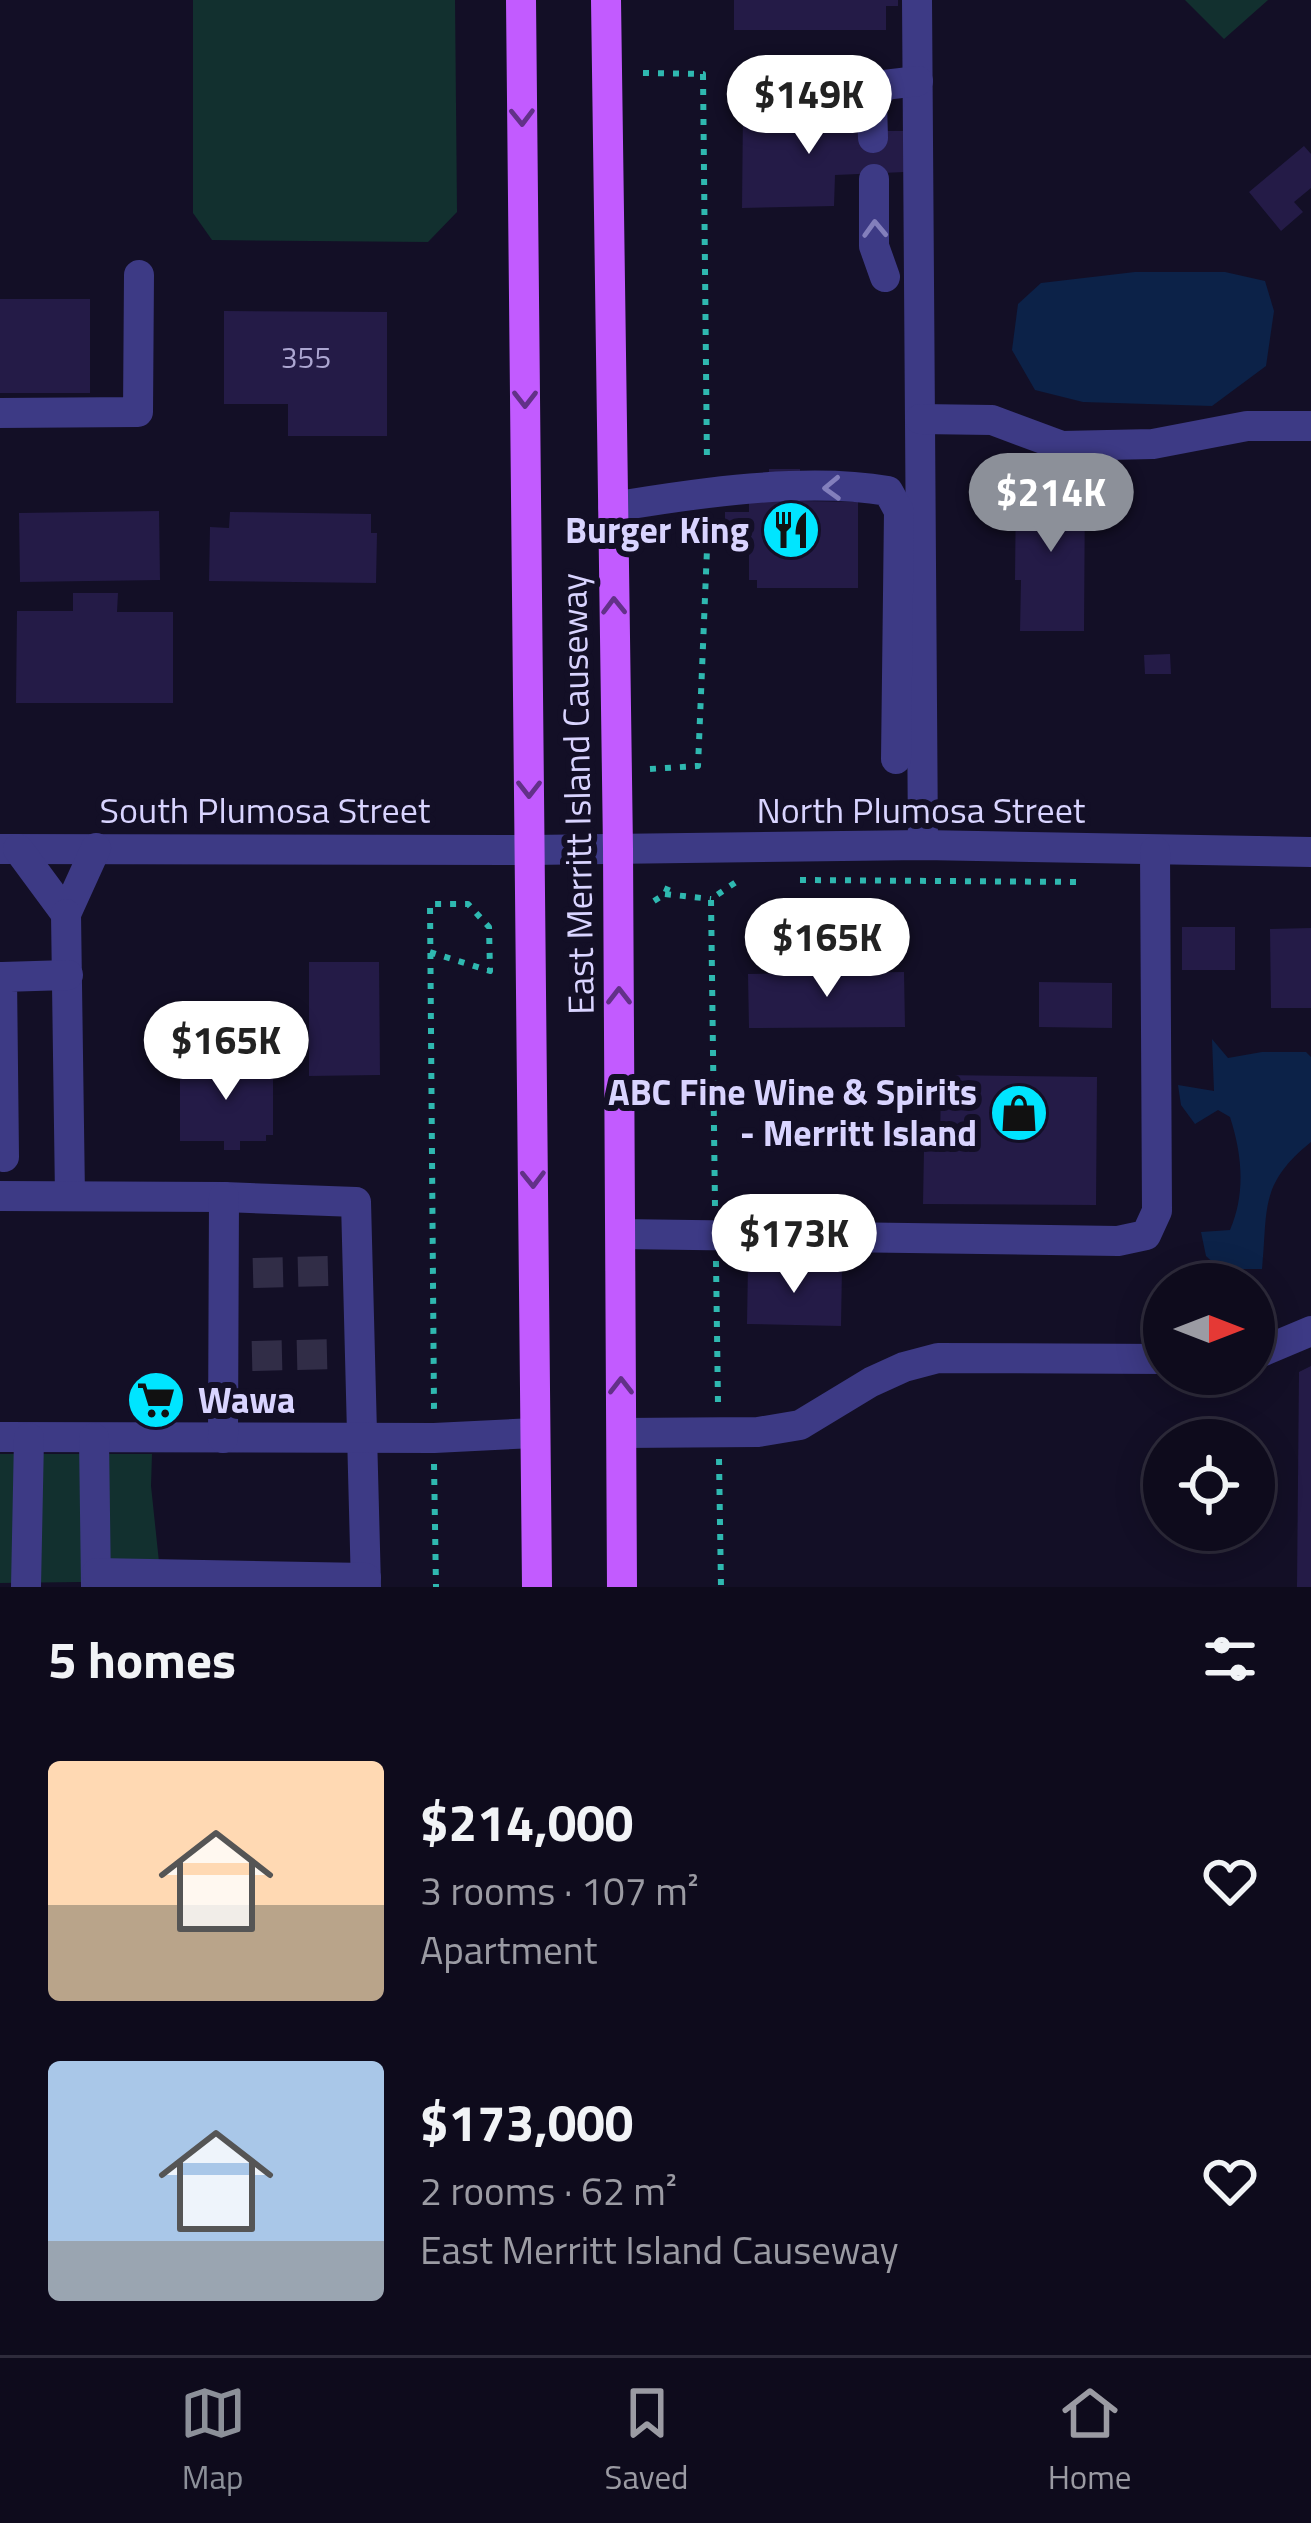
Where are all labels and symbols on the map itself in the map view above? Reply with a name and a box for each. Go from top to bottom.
pin: $149K [725,55,893,157]
one-way arrow [509,108,535,127]
one-way arrow [862,219,888,238]
house number: 355 [281,334,331,380]
one-way arrow [512,390,538,409]
pin: $214K [967,453,1135,555]
one-way arrow [822,474,841,500]
restaurant icon: Burger King [760,499,822,561]
place label: Burger King [565,502,749,557]
street label: East Merritt Island Causeway [545,573,608,1015]
one-way arrow [602,596,628,615]
one-way arrow [516,781,542,799]
street label: South Plumosa Street [100,782,431,837]
street label: North Plumosa Street [757,782,1086,837]
pin: $165K [743,898,911,1000]
one-way arrow [606,986,632,1004]
pin: $165K [142,1001,310,1103]
place label: ABC Fine Wine & Spirits - Merritt Island [608,1064,977,1160]
shop icon: ABC Fine Wine & Spirits - Merritt Island [988,1082,1050,1144]
one-way arrow [520,1171,546,1189]
pin: $173K [710,1194,878,1296]
north arrow [1143,1263,1275,1395]
supermarket icon: Wawa [125,1369,187,1431]
place label: Wawa [198,1372,295,1427]
one-way arrow [608,1376,634,1394]

